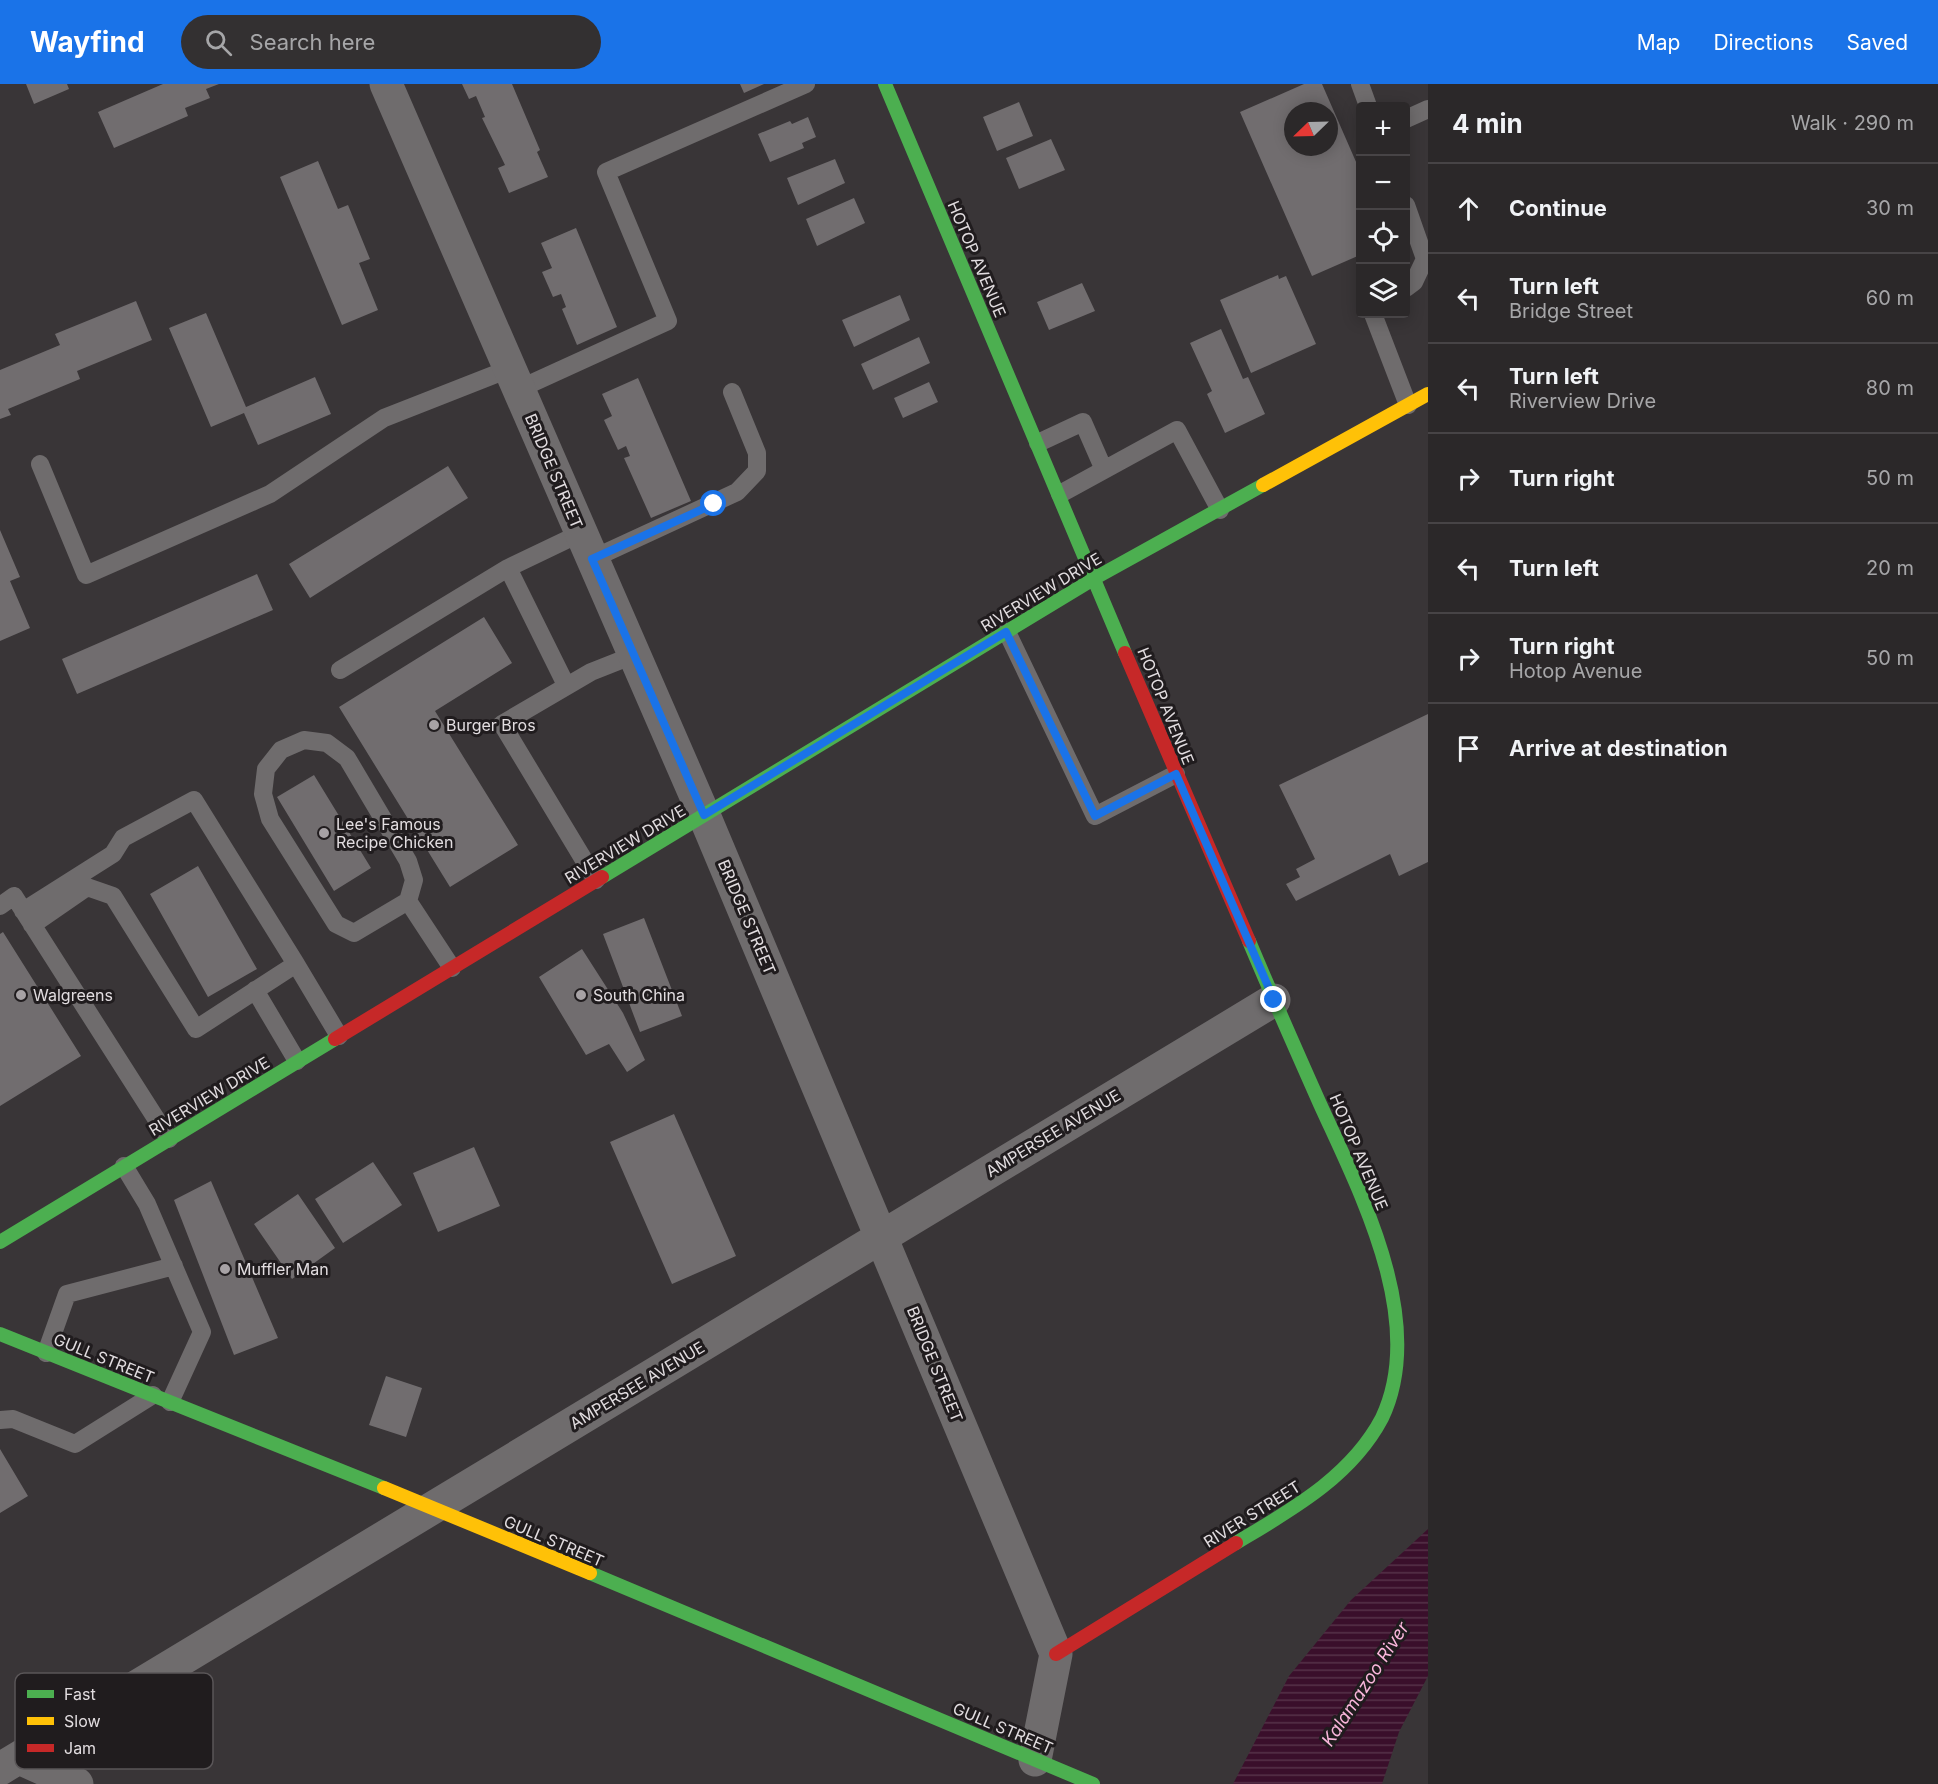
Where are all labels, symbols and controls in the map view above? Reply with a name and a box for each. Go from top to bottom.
search box [181,15,601,69]
text: Wayfind [30,25,145,59]
icon: search [202,26,235,59]
text: Search here [250,29,375,55]
text: Map [1637,30,1680,55]
text: Directions [1713,30,1814,55]
text: Saved [1847,30,1908,55]
north arrow [1284,102,1338,156]
map controls [1356,102,1410,318]
button: + [1356,102,1410,156]
text: 4 min [1452,108,1523,139]
text: Walk · 290 m [1791,111,1914,135]
button: − [1356,156,1410,210]
icon: ahead [1452,192,1485,225]
text: Continue [1509,195,1607,221]
text: 30 m [1866,196,1914,220]
street label: HOTOP AVENUE [943,198,1011,320]
button: locate [1356,210,1410,264]
button: layers [1356,264,1410,318]
text: Turn left [1509,273,1599,299]
icon: left [1452,282,1485,315]
text: 60 m [1866,286,1914,310]
text: Bridge Street [1509,299,1633,323]
text: Turn left [1509,363,1599,389]
icon: left [1452,372,1485,405]
text: 80 m [1866,376,1914,400]
text: Riverview Drive [1509,389,1656,413]
street label: BRIDGE STREET [521,410,587,532]
icon: right [1452,462,1485,495]
text: Turn right [1509,465,1615,491]
text: 50 m [1866,466,1914,490]
route start [700,490,726,516]
street label: RIVERVIEW DRIVE [977,548,1105,636]
icon: left [1452,552,1485,585]
text: Turn left [1509,555,1599,581]
text: 20 m [1866,556,1914,580]
text: Turn right [1509,633,1615,659]
icon: right [1452,642,1485,675]
street label: HOTOP AVENUE [1133,644,1199,768]
text: 50 m [1866,646,1914,670]
text: Hotop Avenue [1509,659,1642,683]
place label: Burger Bros [446,715,536,735]
marker: Burger Bros [427,718,441,732]
icon: arrive [1452,732,1485,765]
text: Arrive at destination [1509,735,1728,761]
street label: RIVERVIEW DRIVE [561,800,689,888]
place label: Lee's Famous Recipe Chicken [336,814,453,852]
marker: Lee's Famous Recipe Chicken [317,826,331,840]
street label: BRIDGE STREET [714,856,780,978]
place label: Walgreens [33,985,113,1005]
place label: South China [593,985,685,1005]
route end [1260,986,1286,1012]
marker: Walgreens [14,988,28,1002]
marker: South China [574,988,588,1002]
street label: RIVERVIEW DRIVE [145,1052,273,1140]
street label: AMPERSEE AVENUE [982,1085,1124,1181]
street label: HOTOP AVENUE [1325,1091,1393,1213]
place label: Muffler Man [237,1259,329,1279]
marker: Muffler Man [218,1262,232,1276]
street label: BRIDGE STREET [903,1303,967,1425]
street label: GULL STREET [51,1329,157,1387]
street label: AMPERSEE AVENUE [566,1337,708,1433]
street label: RIVER STREET [1200,1476,1304,1552]
street label: GULL STREET [501,1511,607,1571]
water label: Kalamazoo River [1317,1617,1414,1750]
legend [15,1673,213,1769]
text: Fast [64,1684,96,1704]
street label: GULL STREET [950,1698,1056,1758]
text: Slow [64,1711,101,1731]
text: Jam [64,1738,96,1758]

